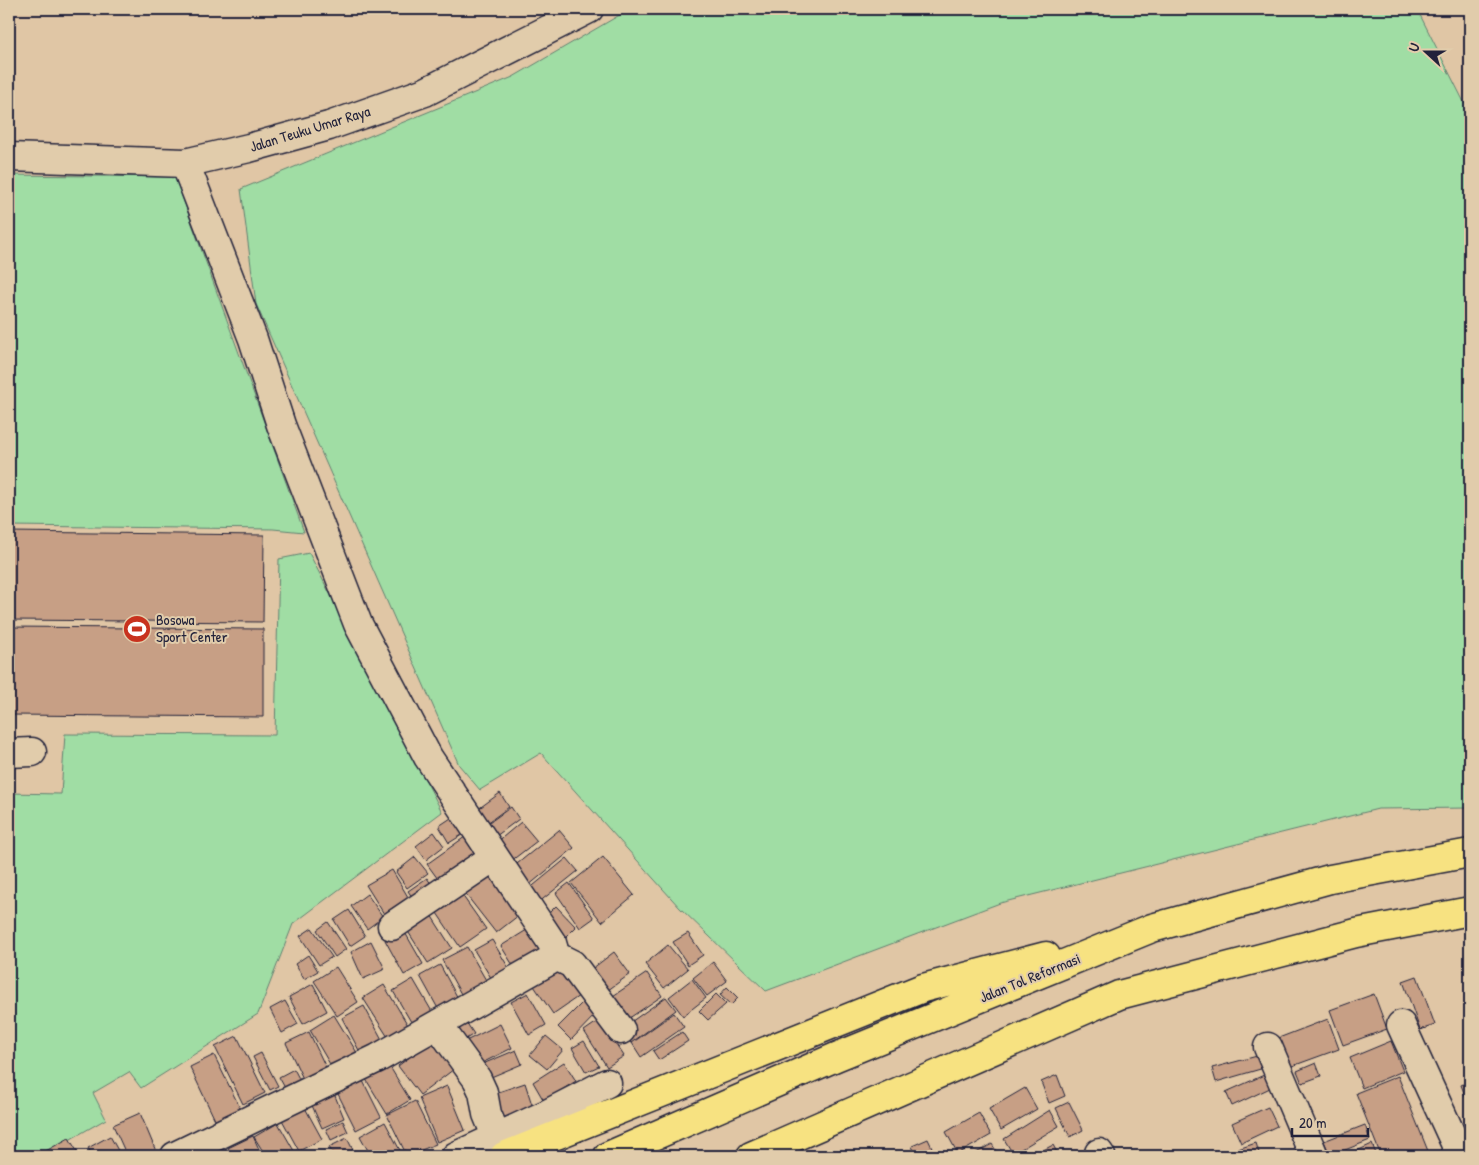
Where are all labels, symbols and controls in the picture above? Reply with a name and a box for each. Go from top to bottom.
north arrow [1402,28,1452,78]
text: U [1403,40,1424,54]
street label: Jalan Teuku Umar Raya [247,100,373,157]
place label: Bosowa Sport Center [156,609,228,647]
sports icon: Bosowa Sport Center [122,614,152,644]
street label: Jalan Tol Reformasi [976,948,1083,1007]
scale bar [1292,1105,1368,1137]
text: 20 m [1299,1112,1326,1133]

